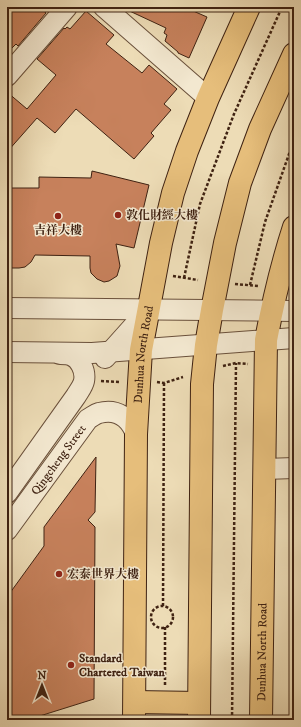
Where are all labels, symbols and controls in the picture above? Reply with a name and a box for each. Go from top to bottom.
place label: 敦化財經大樓 [126,208,198,223]
marker: 敦化財經大樓 [113,210,123,220]
marker: 吉祥大樓 [53,211,63,221]
place label: 吉祥大樓 [34,223,82,238]
street label: Dunhua North Road [131,305,157,404]
street label: Qingcheng Street [28,422,89,498]
place label: 宏泰世界大樓 [67,567,139,582]
marker: 宏泰世界大樓 [54,569,64,579]
street label: Dunhua North Road [254,603,271,701]
place label: Standard Chartered Taiwan [79,651,166,680]
marker: Standard Chartered Taiwan [66,660,76,670]
north arrow [22,665,62,705]
text: N [37,669,47,683]

